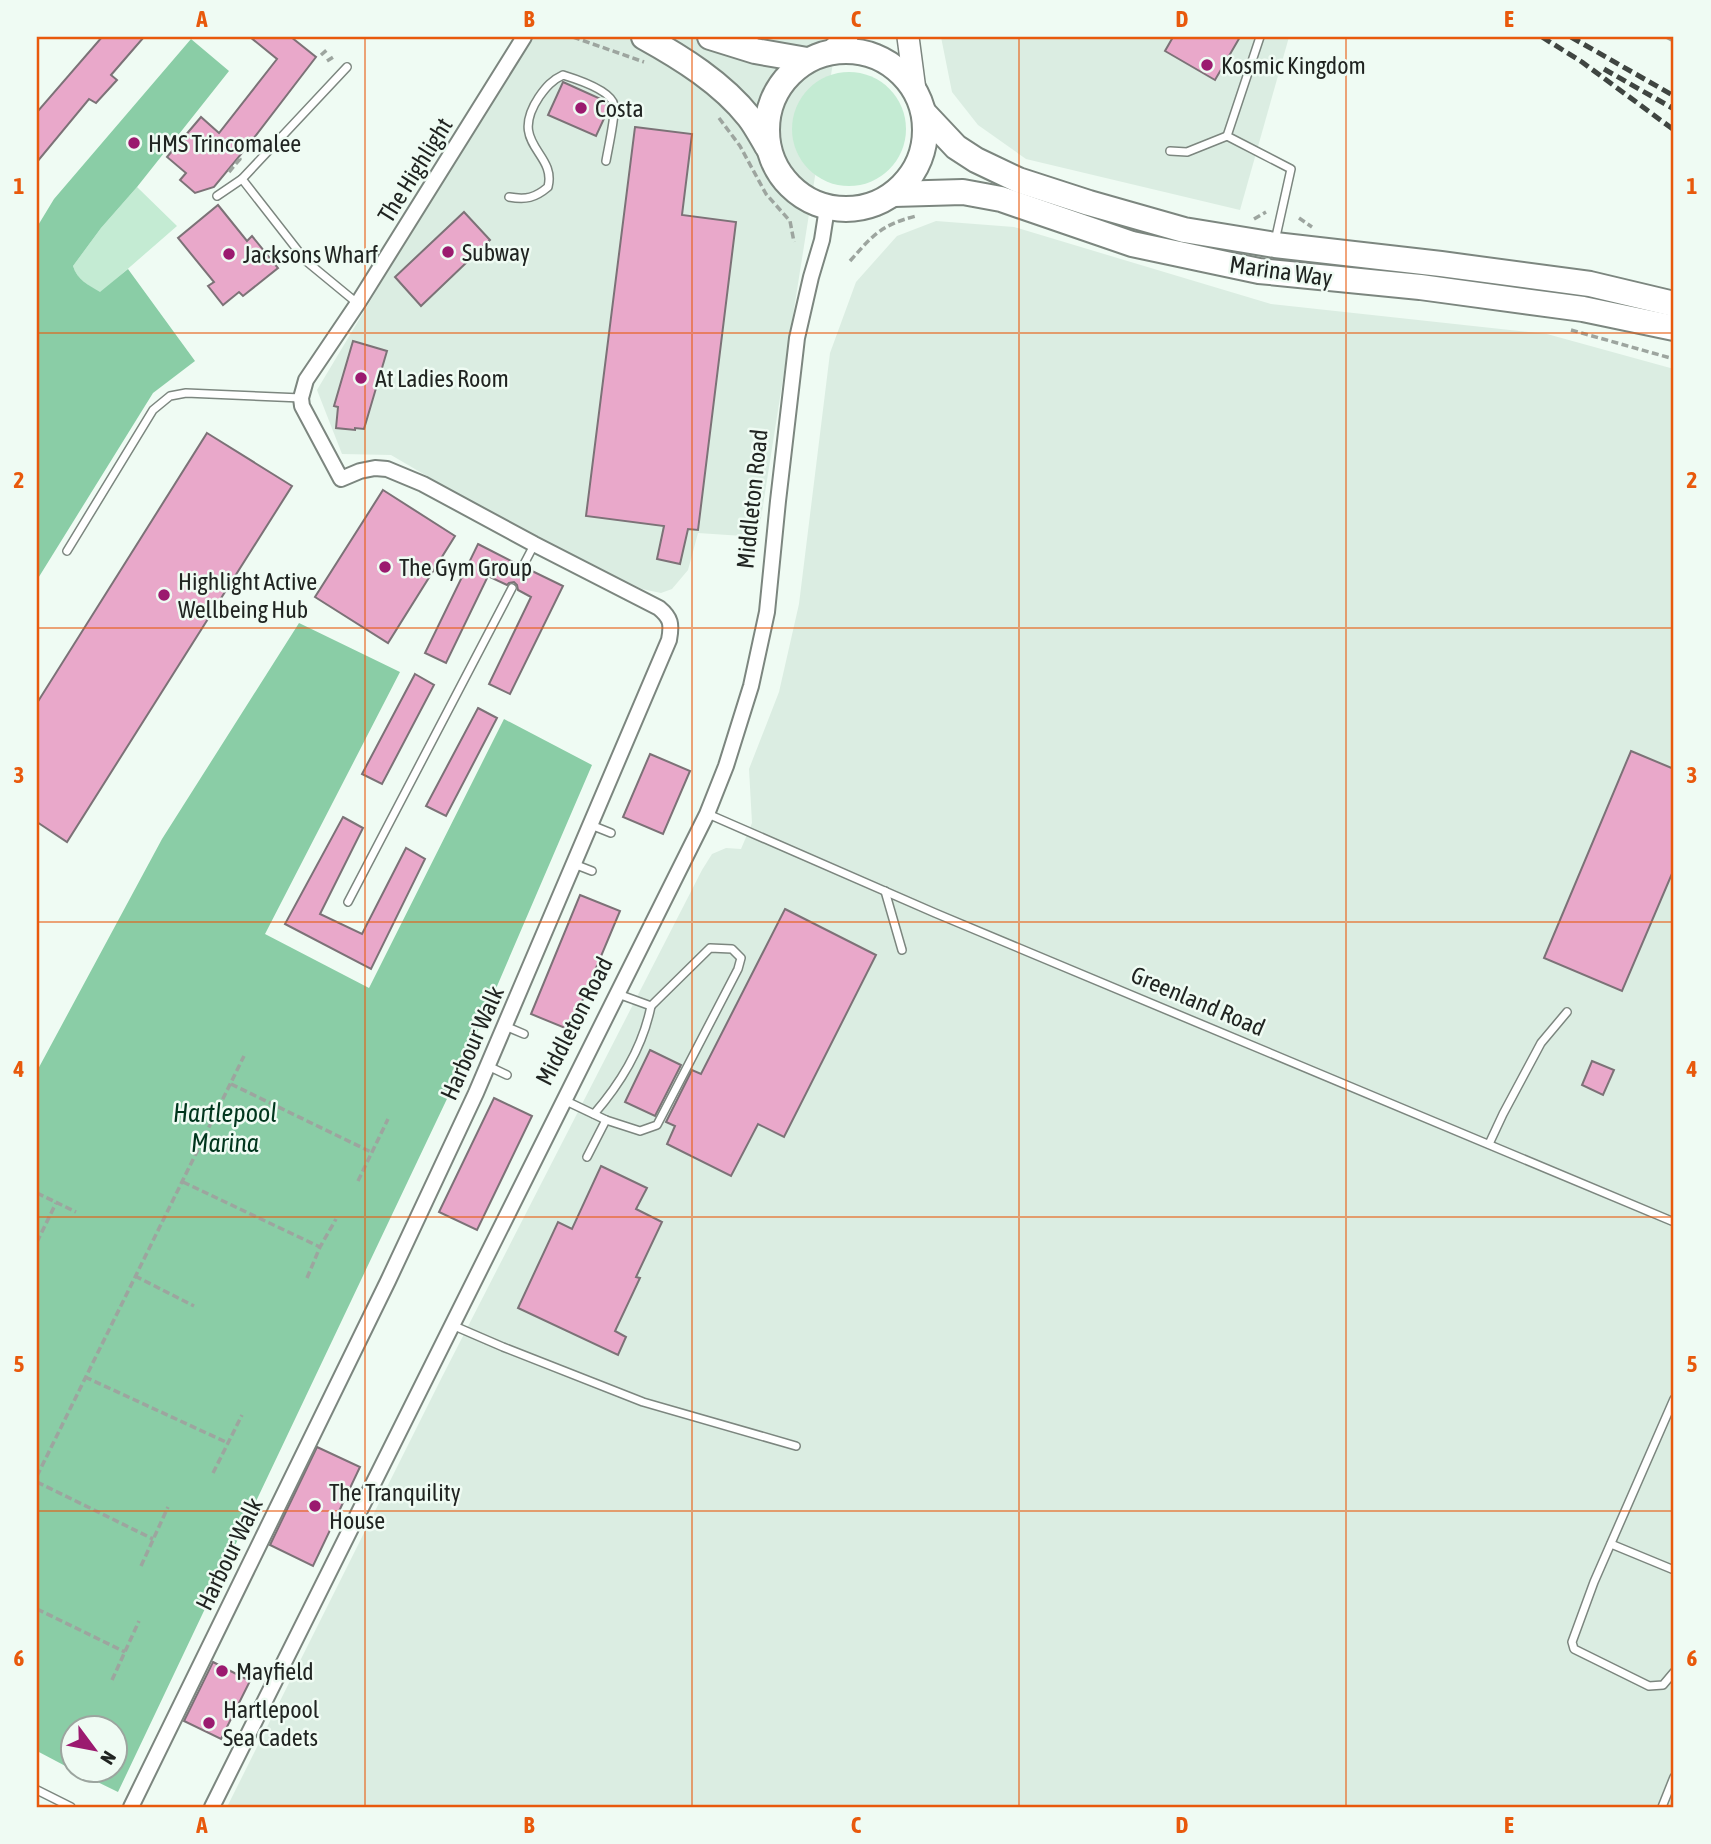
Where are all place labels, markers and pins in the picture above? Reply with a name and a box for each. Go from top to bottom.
place label: Kosmic Kingdom [1221,52,1366,79]
marker: Kosmic Kingdom [1199,57,1215,73]
place label: Costa [595,95,644,122]
marker: Costa [573,100,589,116]
place label: HMS Trincomalee [148,130,301,157]
marker: HMS Trincomalee [126,135,142,151]
place label: Subway [462,239,530,266]
place label: Jacksons Wharf [243,241,378,268]
marker: Subway [440,244,456,260]
marker: Jacksons Wharf [221,246,237,262]
place label: At Ladies Room [375,365,509,392]
marker: At Ladies Room [353,370,369,386]
place label: The Gym Group [399,554,532,581]
marker: The Gym Group [377,559,393,575]
place label: Highlight Active Wellbeing Hub [178,568,317,623]
marker: Highlight Active Wellbeing Hub [156,587,172,603]
place label: The Tranquility House [329,1479,461,1534]
marker: The Tranquility House [307,1498,323,1514]
place label: Mayfield [236,1658,314,1685]
marker: Mayfield [214,1663,230,1679]
place label: Hartlepool Sea Cadets [223,1696,320,1751]
marker: Hartlepool Sea Cadets [201,1715,217,1731]

